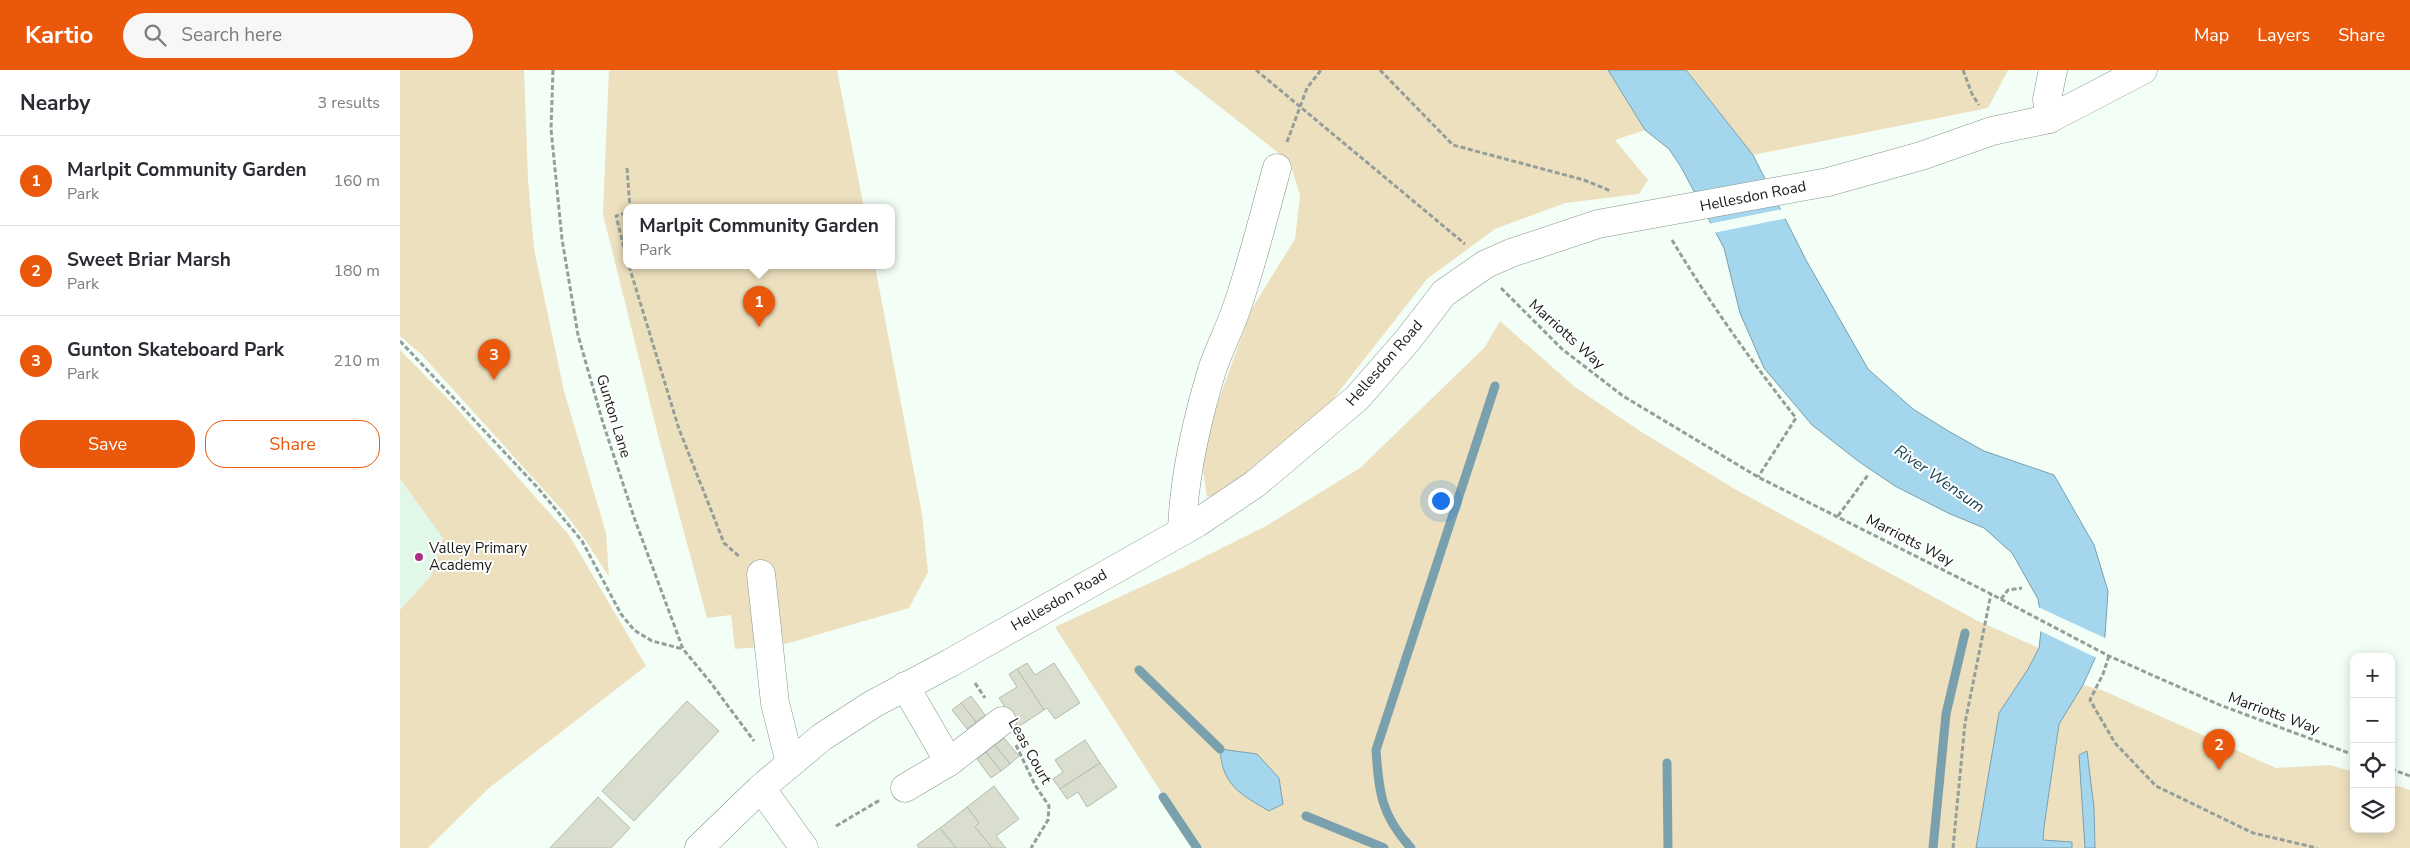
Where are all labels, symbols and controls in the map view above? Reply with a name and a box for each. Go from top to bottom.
search box [123,13,473,58]
text: Kartio [25,19,93,51]
icon: search [141,21,169,49]
text: Search here [181,22,282,48]
text: Map [2194,23,2229,47]
text: Layers [2257,23,2310,47]
text: Share [2338,23,2385,47]
text: Nearby [20,89,90,117]
text: 3 results [318,92,380,114]
text: Marlpit Community Garden [67,157,307,183]
text: 1 [31,170,41,192]
text: 160 m [333,170,380,192]
street label: Hellesdon Road [1698,176,1808,216]
text: Park [67,183,99,205]
popup [623,204,895,269]
text: Marlpit Community Garden [639,213,879,239]
text: Park [639,239,671,261]
text: Sweet Briar Marsh [67,247,231,273]
text: 2 [31,260,41,282]
text: 180 m [333,260,380,282]
text: Park [67,273,99,295]
pin: 1 [743,286,775,327]
street label: Marriotts Way [1525,294,1610,374]
street label: Hellesdon Road [1341,316,1427,410]
text: Gunton Skateboard Park [67,337,284,363]
pin: 3 [478,339,510,380]
text: 3 [31,350,41,372]
text: 210 m [333,350,380,372]
text: Park [67,363,99,385]
street label: Gunton Lane [592,372,636,460]
button: Save [20,420,195,468]
button: Share [205,420,380,468]
water label: River Wensum [1890,440,1989,518]
your location [1428,488,1454,514]
street label: Marriotts Way [1863,509,1958,571]
place label: Valley Primary Academy [428,538,527,575]
marker: Valley Primary Academy [413,551,425,563]
street label: Hellesdon Road [1007,564,1111,636]
map controls [2350,653,2395,833]
button: + [2350,653,2395,698]
street label: Marriotts Way [2226,687,2323,739]
button: − [2350,698,2395,743]
street label: Leas Court [1004,714,1057,788]
pin: 2 [2203,729,2235,770]
button: locate [2350,743,2395,788]
button: layers [2350,788,2395,833]

